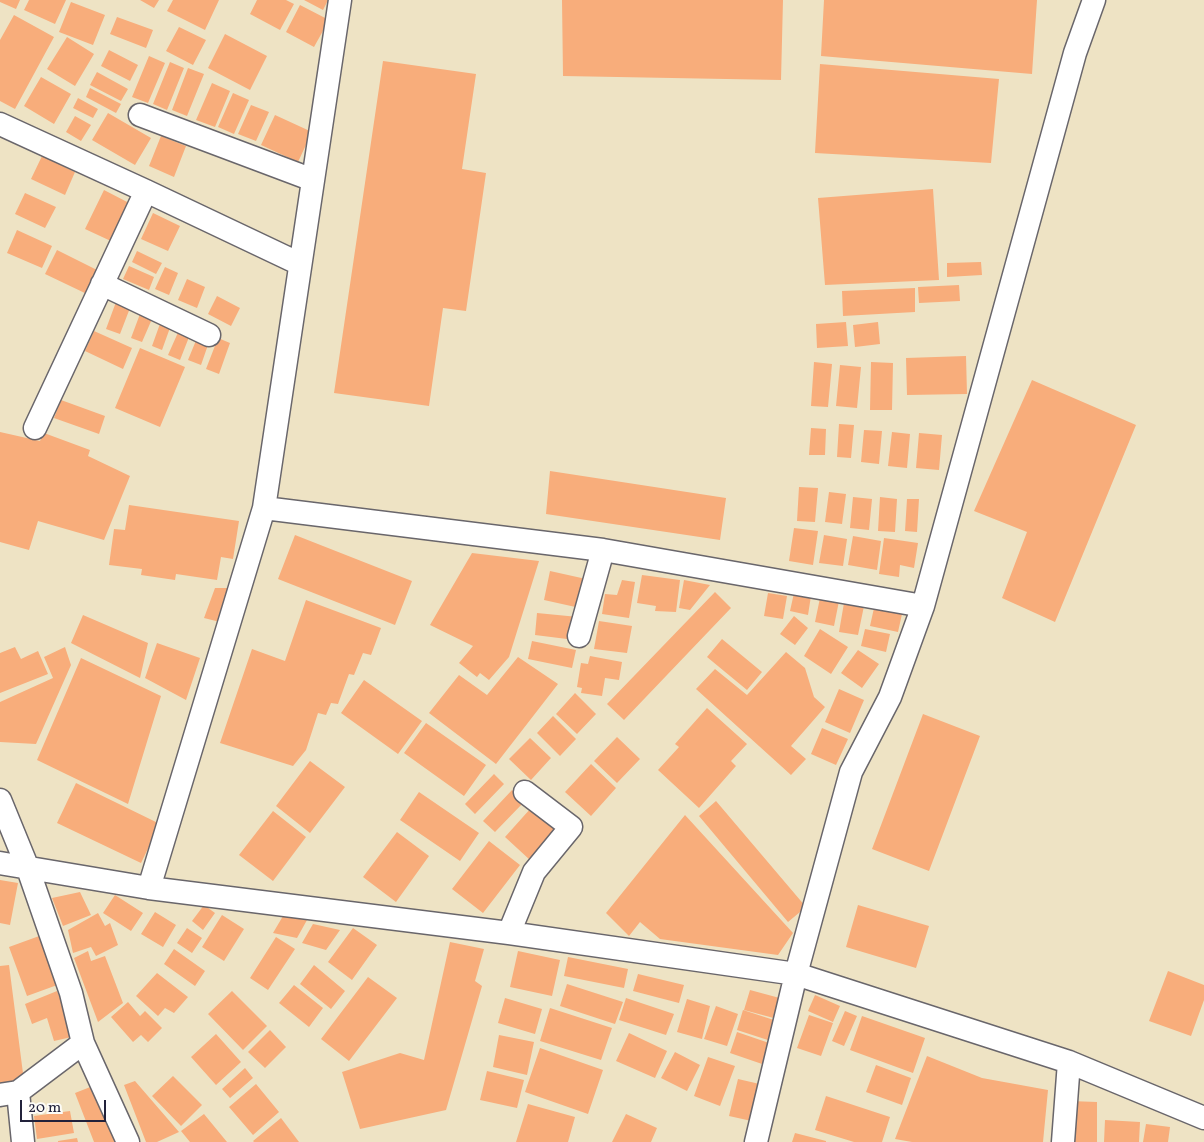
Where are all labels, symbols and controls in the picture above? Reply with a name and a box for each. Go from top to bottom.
scale bar [22,1090,109,1122]
text: 20 m [28,1098,61,1119]

